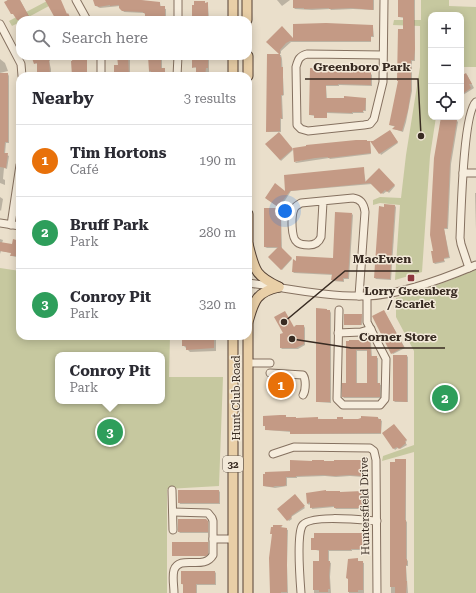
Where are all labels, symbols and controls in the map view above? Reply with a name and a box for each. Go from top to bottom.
map controls [428,12,464,120]
button: + [428,12,464,48]
search box [16,16,252,60]
icon: search [30,27,52,49]
text: Search here [62,29,148,47]
button: − [428,48,464,84]
callout: Greenboro Park [305,55,418,79]
text: Greenboro Park [313,60,412,74]
button: locate [428,84,464,120]
text: Nearby [32,88,94,108]
text: 3 results [184,91,236,106]
text: Tim Hortons [70,144,166,162]
text: 1 [41,153,49,168]
text: 190 m [199,153,236,168]
text: Café [70,162,99,177]
your location [275,201,295,221]
text: Bruff Park [70,216,149,234]
text: 2 [41,225,49,240]
text: 280 m [199,225,236,240]
text: Park [70,234,99,249]
callout: MacEwen [345,247,419,271]
text: MacEwen [353,252,411,266]
marker: Lorry Greenberg / Scarlet [406,273,416,283]
place label: Lorry Greenberg / Scarlet [364,285,458,311]
text: Conroy Pit [70,288,151,306]
text: 3 [41,297,49,312]
text: 320 m [199,297,236,312]
text: Park [70,306,99,321]
callout: Corner Store [351,324,445,348]
text: Corner Store [359,330,437,344]
popup [55,352,165,404]
street label: Hunt Club Road [230,355,243,441]
text: Conroy Pit [70,362,150,380]
pin: 1 [268,370,294,400]
text: Park [70,380,98,395]
pin: 2 [432,383,458,413]
pin: 3 [97,417,123,447]
road number: 32 [223,456,243,472]
street label: Huntersfield Drive [358,457,372,555]

